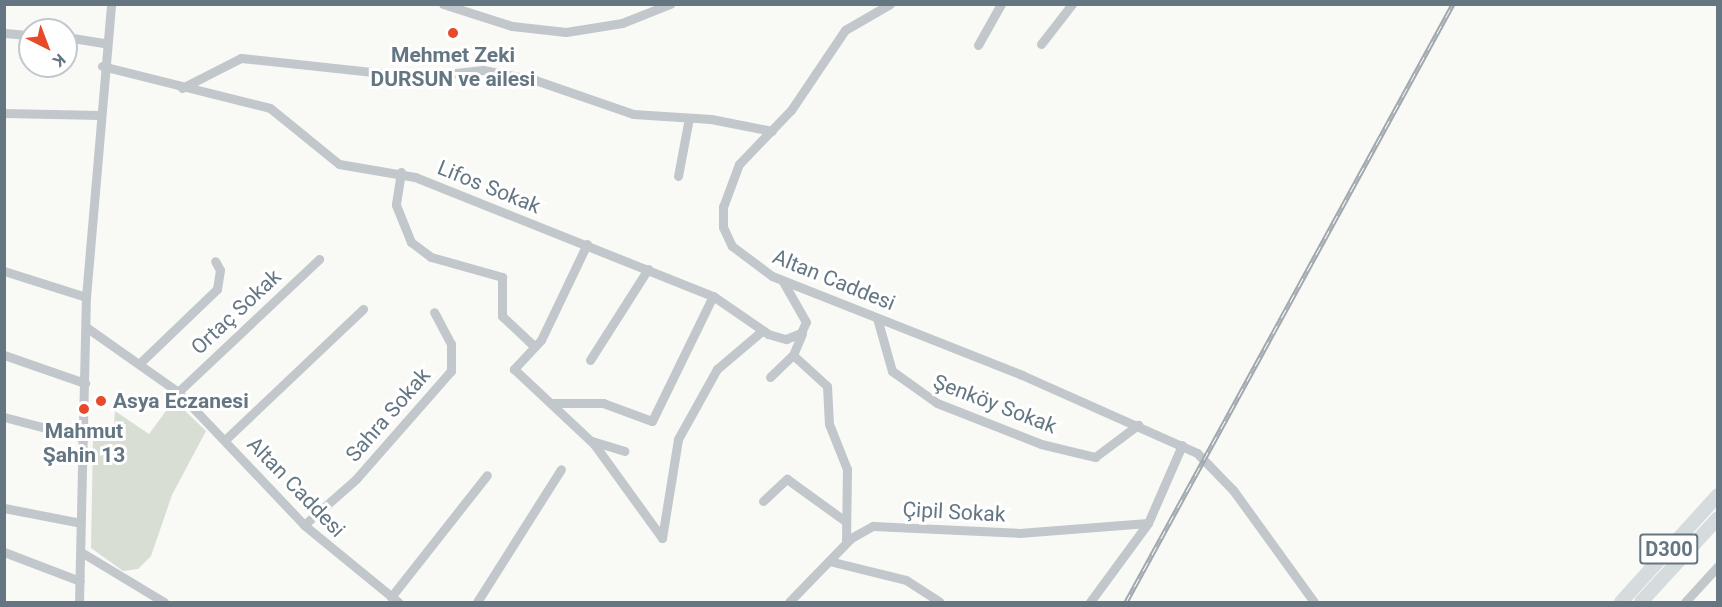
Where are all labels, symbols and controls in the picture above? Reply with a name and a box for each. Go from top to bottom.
north arrow [18,18,78,78]
marker: Mehmet Zeki DURSUN ve ailesi [446,26,460,40]
place label: Mehmet Zeki DURSUN ve ailesi [371,42,535,92]
text: K [49,50,69,71]
street label: Lifos Sokak [434,155,544,219]
street label: Altan Caddesi [769,244,899,316]
street label: Ortaç Sokak [186,264,286,360]
street label: Sahra Sokak [340,363,436,467]
street label: Şenköy Sokak [930,369,1060,439]
place label: Asya Eczanesi [113,388,249,414]
marker: Asya Eczanesi [94,394,108,408]
marker: Mahmut Şahin 13 [77,402,91,416]
place label: Mahmut Şahin 13 [43,418,125,468]
street label: Altan Caddesi [242,432,350,542]
street label: Çipil Sokak [902,497,1006,527]
road number: D300 [1639,532,1699,566]

